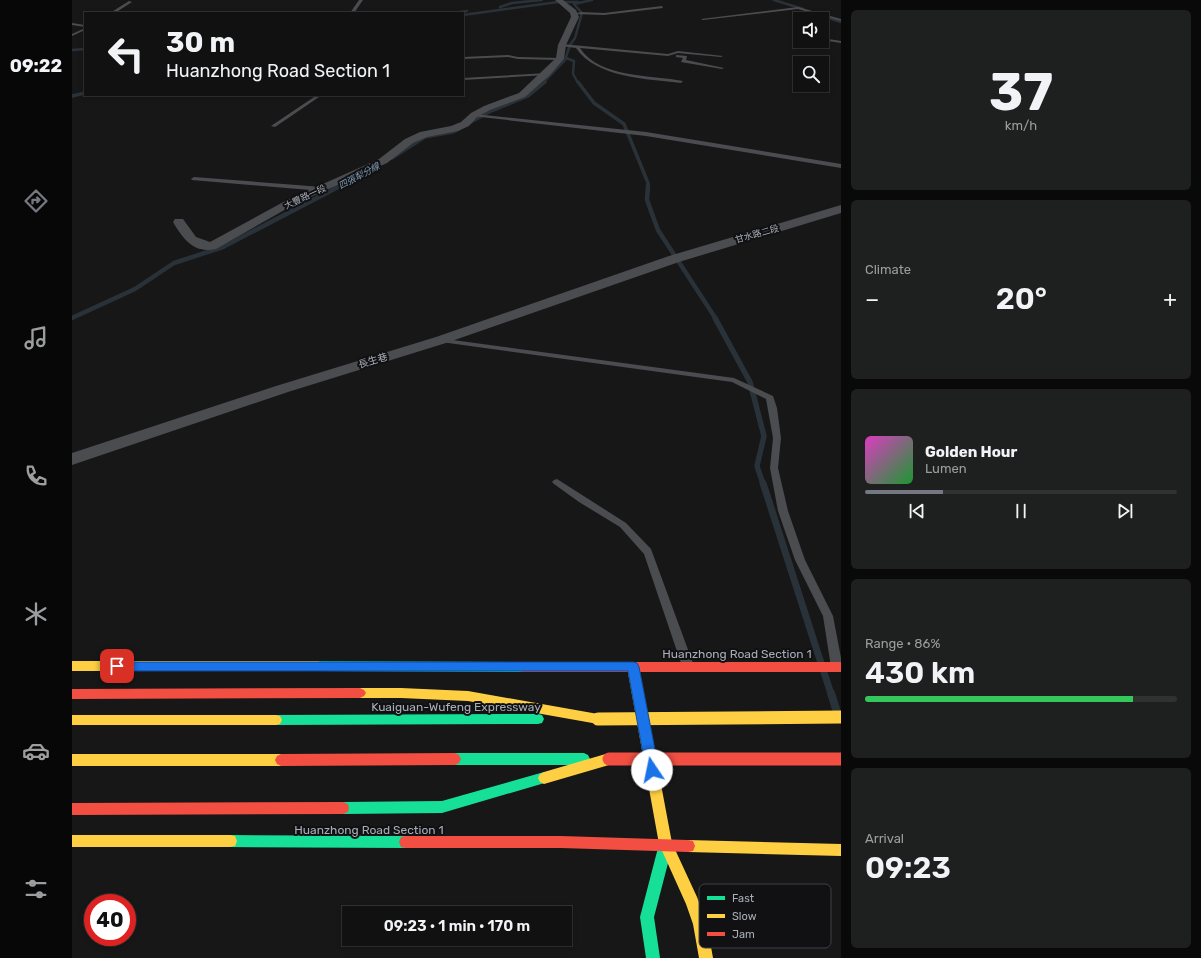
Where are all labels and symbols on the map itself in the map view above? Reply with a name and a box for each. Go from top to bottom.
water label: 四張犁分線 [337,161,382,191]
street label: 大豐路一段 [282,183,328,211]
street label: 甘水路二段 [734,223,780,245]
street label: 長生巷 [357,351,389,371]
street label: Huanzhong Road Section 1 [662,647,812,661]
pin [100,649,134,683]
street label: Kuaiguan-Wufeng Expressway [371,700,541,714]
position arrow [631,749,673,791]
street label: Huanzhong Road Section 1 [294,823,444,837]
legend [699,884,831,948]
text: Fast [732,892,755,905]
speed limit sign: 40 [84,894,136,946]
text: Slow [732,910,757,923]
text: Jam [732,928,755,941]

